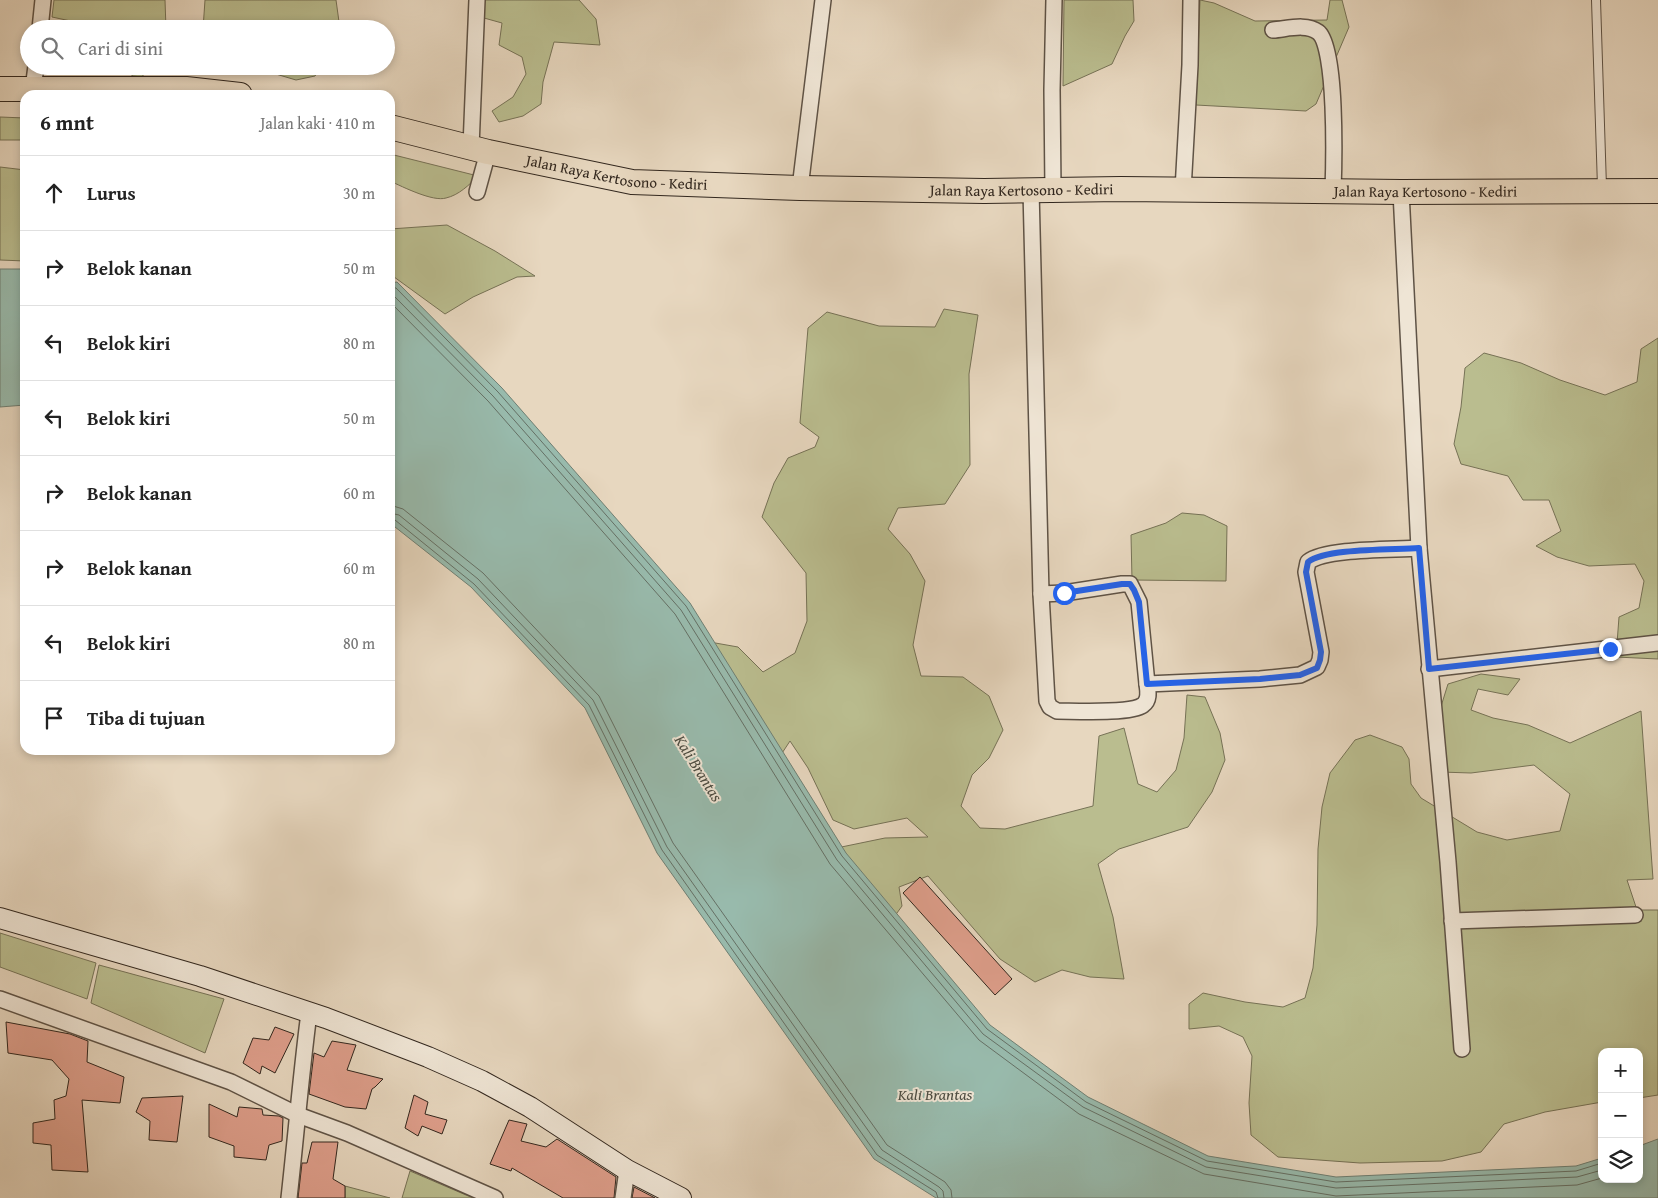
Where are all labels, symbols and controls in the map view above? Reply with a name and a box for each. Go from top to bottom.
search box [20,20,395,75]
icon: search [38,34,66,62]
text: Cari di sini [78,34,163,62]
text: 6 mnt [40,107,94,138]
text: Jalan kaki · 410 m [260,111,375,135]
street label: Jalan Raya Kertosono - Kediri [522,149,708,195]
street label: Jalan Raya Kertosono - Kediri [928,178,1113,201]
icon: ahead [40,179,68,207]
text: Lurus [87,179,136,207]
street label: Jalan Raya Kertosono - Kediri [1332,180,1517,202]
text: 30 m [343,181,375,205]
icon: right [40,254,68,282]
text: Belok kanan [87,254,192,282]
text: 50 m [343,256,375,280]
icon: left [40,329,68,357]
text: Belok kiri [87,329,170,357]
text: 80 m [343,331,375,355]
icon: left [40,404,68,432]
text: Belok kiri [87,404,170,432]
text: 50 m [343,406,375,430]
icon: right [40,479,68,507]
text: Belok kanan [87,479,192,507]
text: 60 m [343,481,375,505]
icon: right [40,554,68,582]
text: Belok kanan [87,554,192,582]
text: 60 m [343,556,375,580]
route start [1053,582,1076,605]
icon: left [40,629,68,657]
text: Belok kiri [87,629,170,657]
text: 80 m [343,631,375,655]
route end [1599,638,1622,661]
icon: arrive [40,704,68,732]
text: Tiba di tujuan [87,704,205,732]
water label: Kali Brantas [668,729,729,806]
map controls [1598,1048,1643,1183]
button: + [1598,1048,1643,1093]
water label: Kali Brantas [897,1082,973,1106]
button: − [1598,1093,1643,1138]
button: layers [1598,1138,1643,1183]

